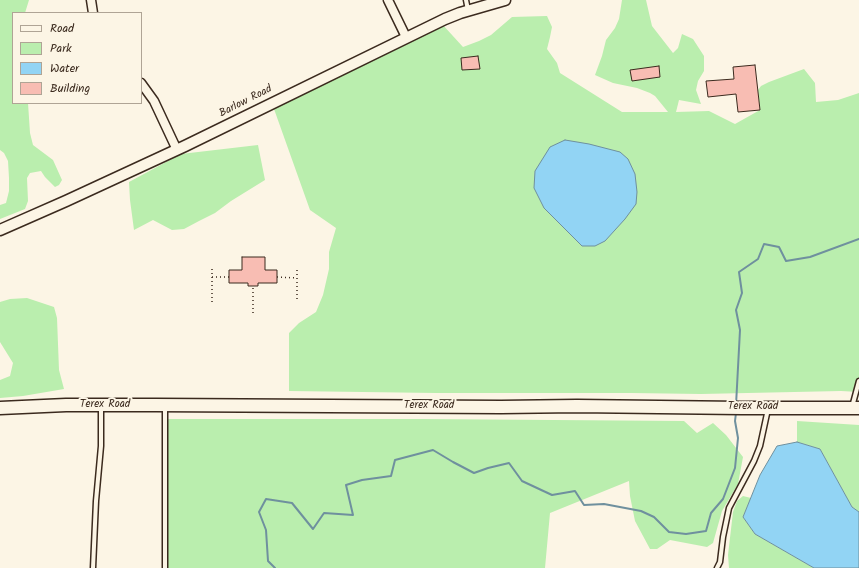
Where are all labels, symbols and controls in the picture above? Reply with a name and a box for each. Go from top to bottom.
legend [12,12,142,104]
text: Road [50,19,74,38]
text: Park [50,39,72,58]
text: Water [50,59,79,78]
text: Building [50,79,90,98]
street label: Barlow Road [217,83,275,121]
street label: Terex Road [80,398,130,412]
street label: Terex Road [404,399,454,413]
street label: Terex Road [728,400,778,414]

